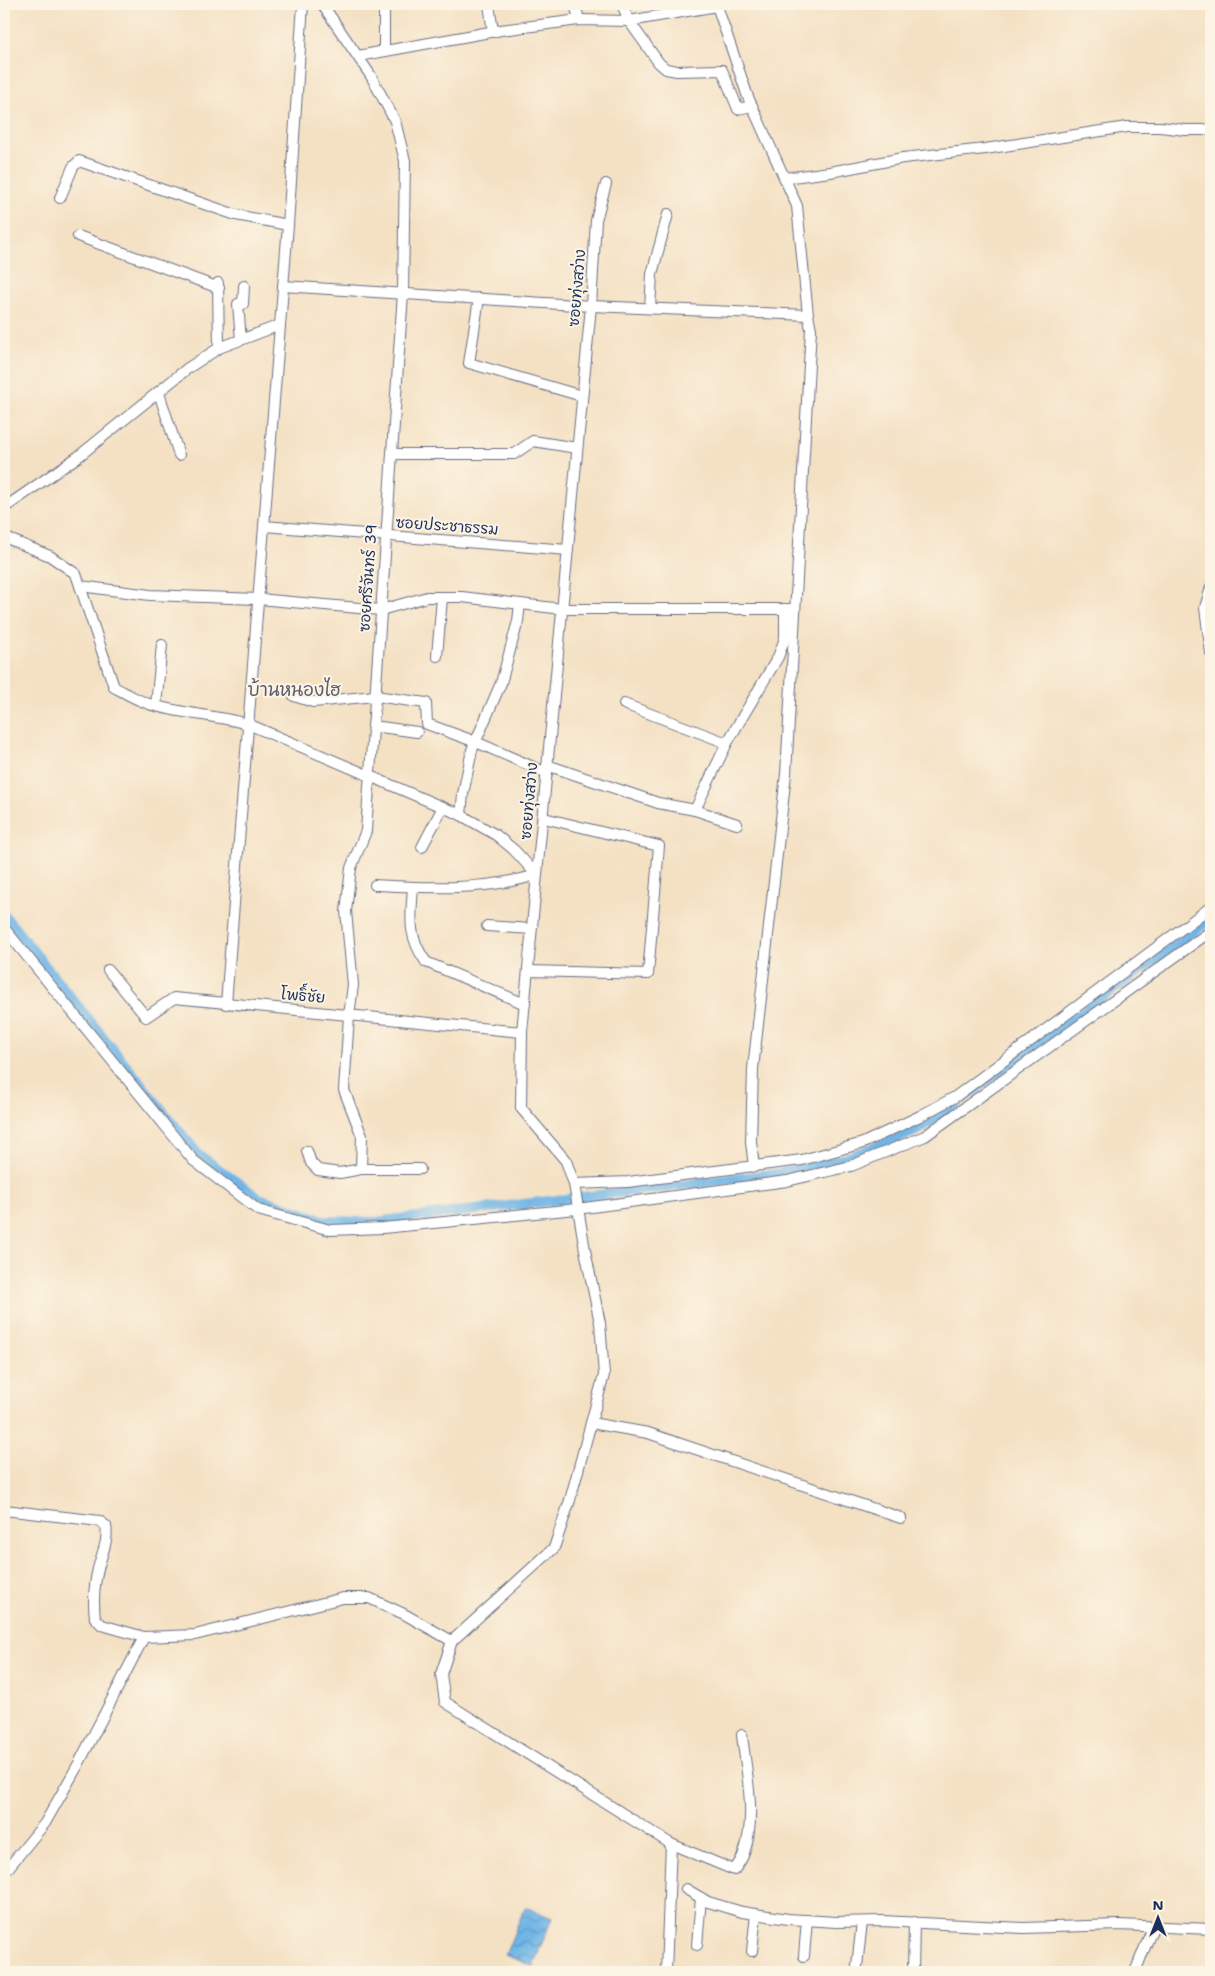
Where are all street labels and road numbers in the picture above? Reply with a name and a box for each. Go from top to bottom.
street label: ซอยทุ่งสว่าง [564,248,591,328]
street label: ซอยประชาธรรม [395,512,499,540]
street label: ซอยศรีจันทร์ 39 [354,524,382,632]
street label: ซอยทุ่งสว่าง [516,761,543,841]
street label: โพธิ์ชัย [280,980,327,1008]

